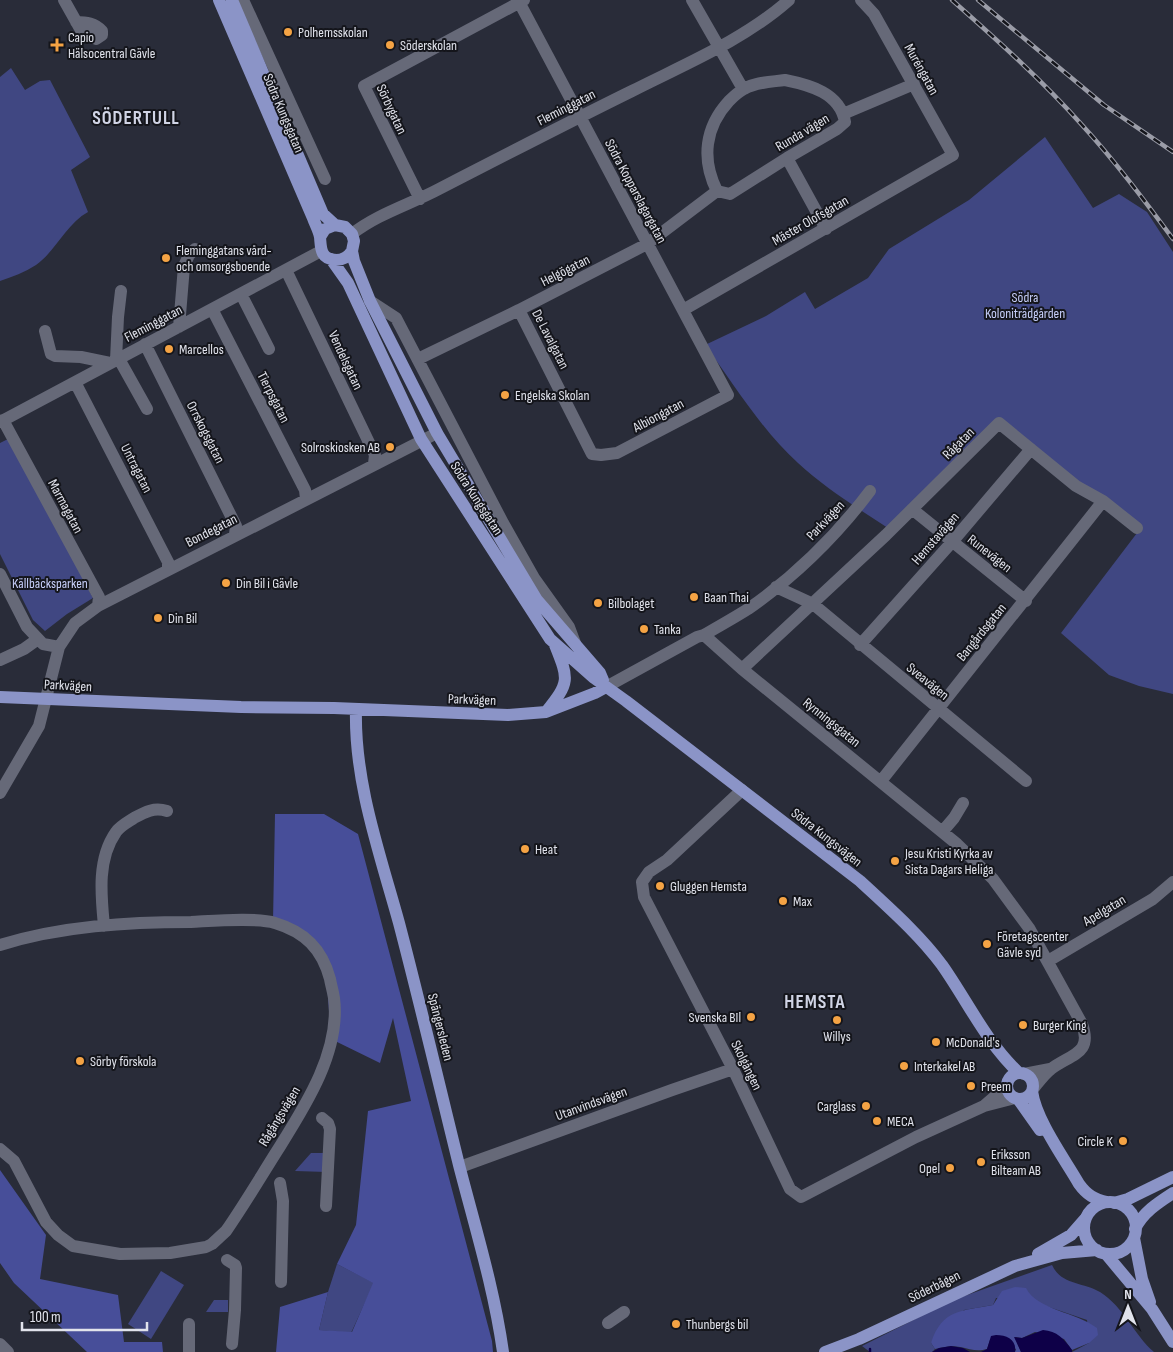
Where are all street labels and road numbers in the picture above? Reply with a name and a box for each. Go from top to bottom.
street label: Muréngatan [901,41,943,98]
street label: Södra Kungsgatan [259,71,308,155]
street label: Sörbygatan [373,82,410,137]
street label: Fleminggatan [534,86,598,129]
street label: Runda vägen [772,110,832,155]
street label: Södra Kopparslagargatan [601,136,670,246]
street label: Mäster Olofsgatan [769,192,851,249]
street label: Helgögatan [538,251,593,290]
street label: Fleminggatan [121,301,185,346]
street label: De Lavalgatan [528,307,573,372]
street label: Vendelsgatan [325,328,367,392]
street label: Tierpsgatan [253,369,294,426]
street label: Albiongatan [629,395,687,436]
street label: Orrskogsgatan [183,398,228,466]
street label: Rågatan [939,424,978,463]
street label: Untragatan [117,441,156,496]
street label: Södra Kungsgatan [447,458,507,538]
street label: Marmagatan [44,476,87,536]
street label: Parkvägen [803,497,848,544]
street label: Hemstavägen [908,509,963,568]
street label: Bondegatan [182,510,240,551]
street label: Runevägen [964,531,1015,576]
street label: Bangårdsgatan [953,600,1010,665]
street label: Sveavägen [903,659,952,704]
street label: Parkvägen [43,676,93,695]
street label: Parkvägen [448,690,496,709]
street label: Rynningsgatan [799,694,864,751]
street label: Södra Kungsvägen [788,804,866,870]
street label: Apelgatan [1079,891,1129,930]
street label: Spängersleden [424,992,457,1063]
street label: Skolgången [727,1037,766,1093]
street label: Rågångsvägen [255,1083,304,1149]
street label: Utanvindsvägen [553,1083,629,1124]
street label: Söderbågen [905,1267,963,1306]

